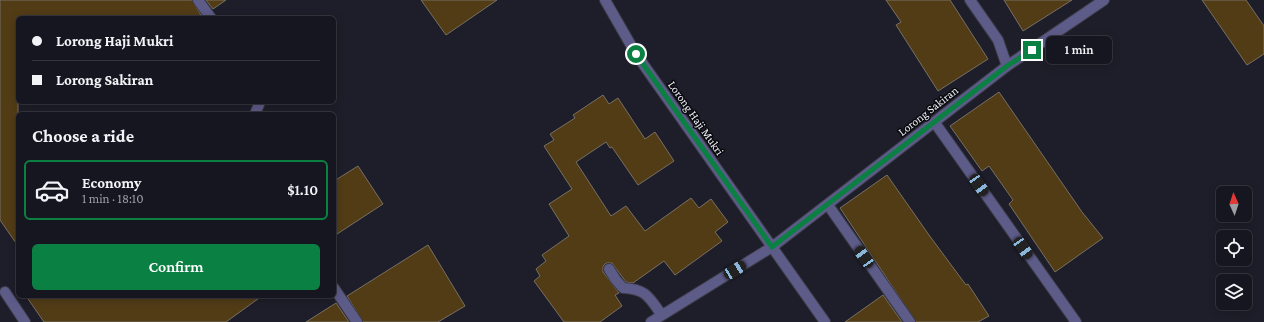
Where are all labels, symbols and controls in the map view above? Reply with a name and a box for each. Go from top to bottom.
text: Lorong Haji Mukri [56,33,173,49]
callout: 1 min [1046,36,1112,64]
route end [1023,41,1041,59]
text: 1 min [1065,42,1093,57]
route start [627,45,645,63]
text: Lorong Sakiran [56,72,153,88]
street label: Lorong Haji Mukri [665,78,727,158]
street label: Lorong Sakiran [895,83,961,139]
text: Choose a ride [32,126,134,146]
icon: car [34,172,70,208]
car [967,172,991,198]
text: Economy [82,175,141,191]
text: $1.10 [287,182,318,198]
north arrow [1216,186,1252,222]
map controls [1216,186,1252,310]
text: 1 min · 18:10 [82,191,144,206]
button: locate [1216,230,1252,266]
car [1011,235,1035,261]
button: Confirm [32,244,320,290]
car [852,244,876,270]
car [722,259,748,281]
button: layers [1216,274,1252,310]

